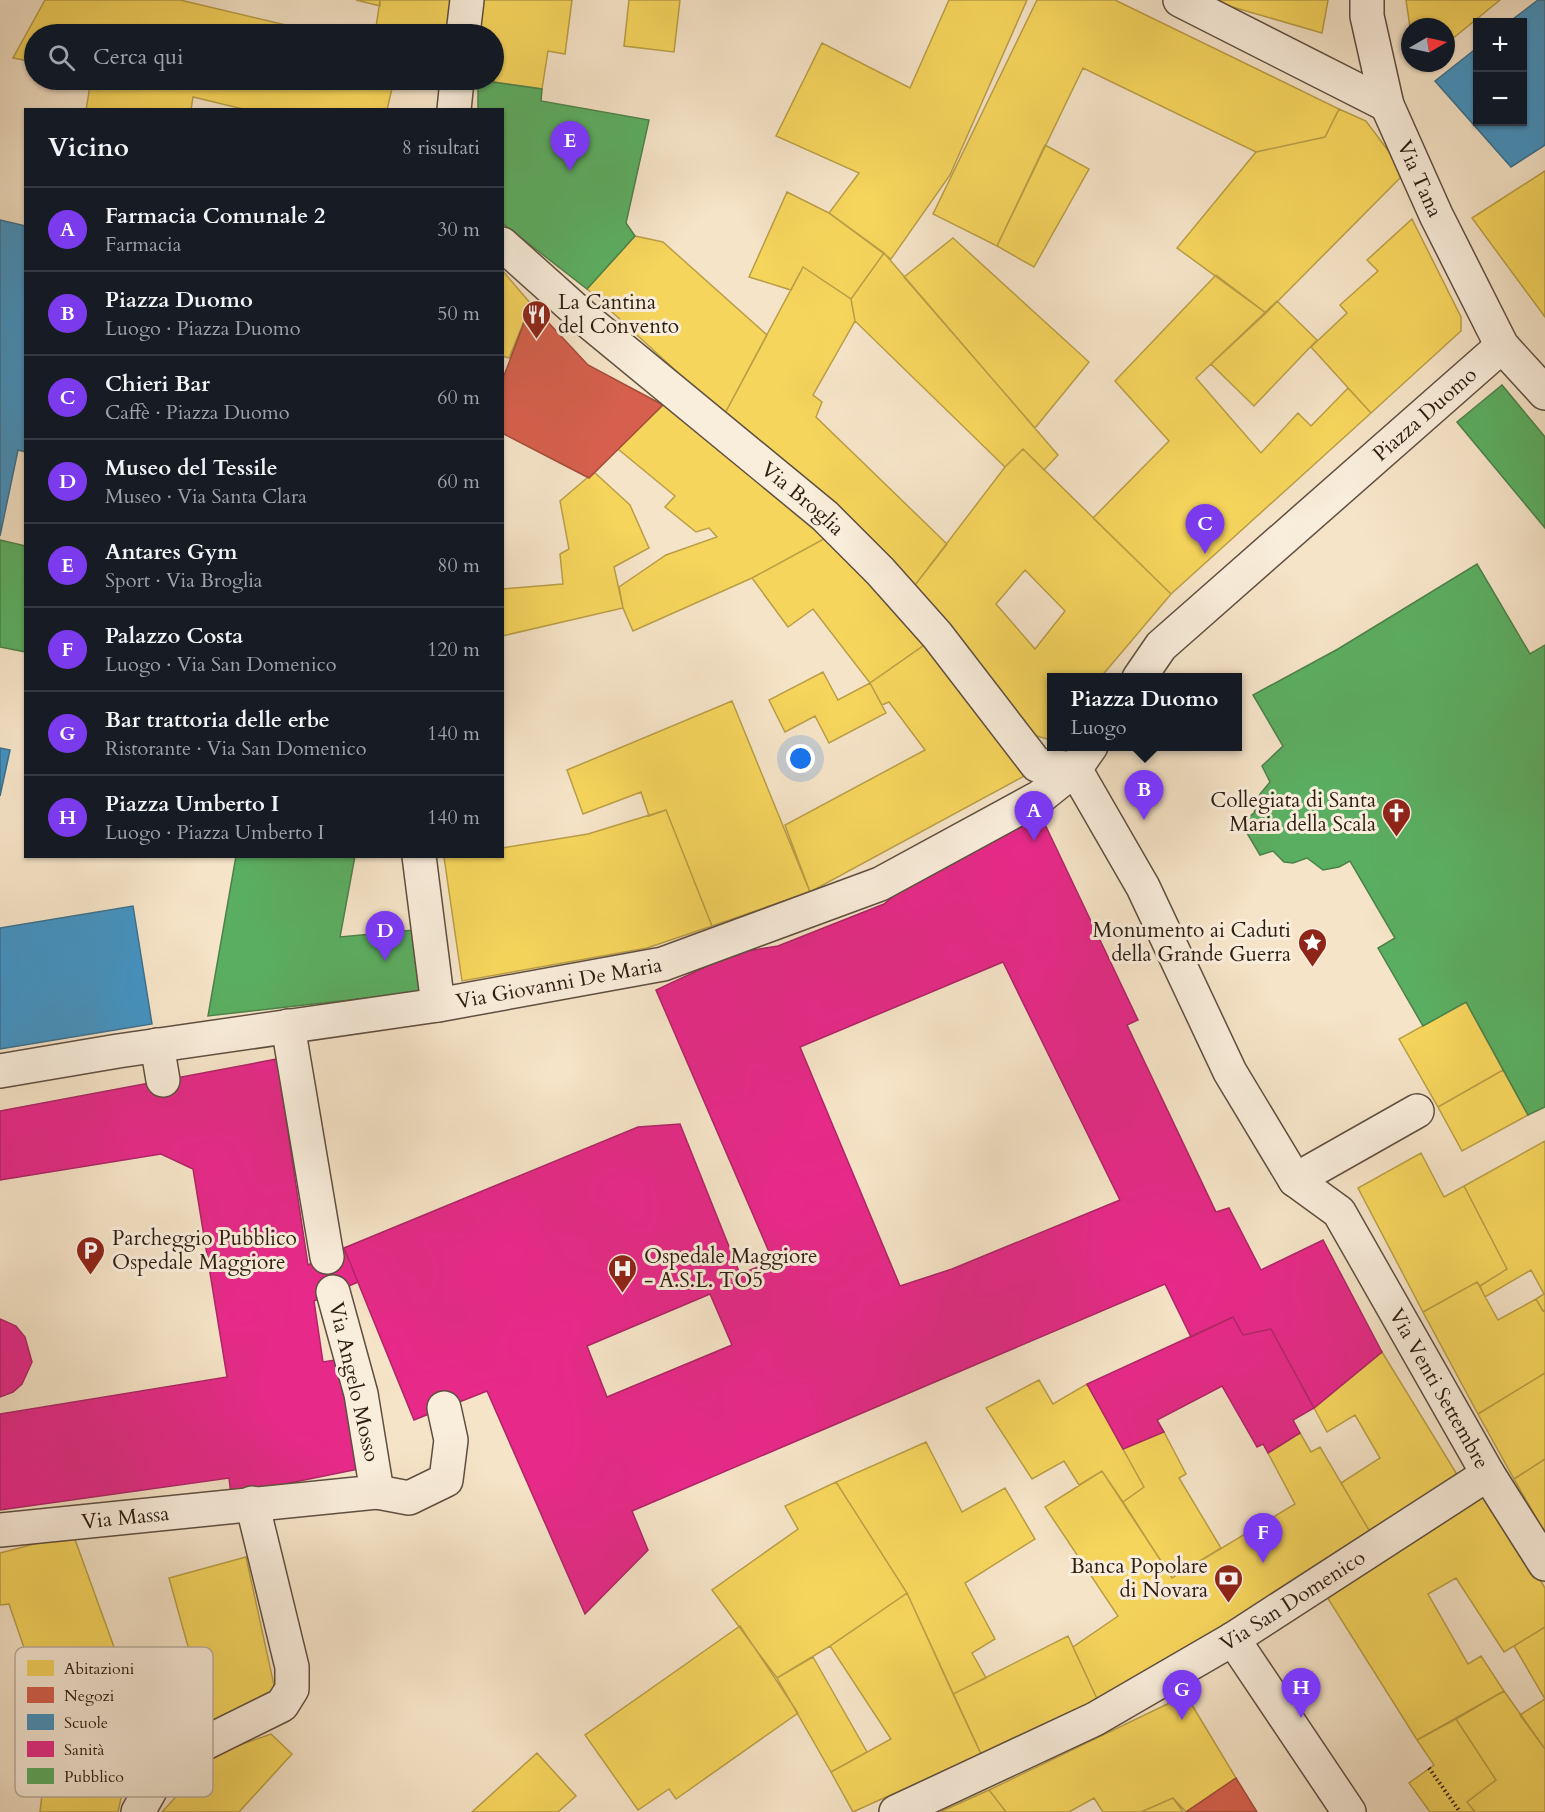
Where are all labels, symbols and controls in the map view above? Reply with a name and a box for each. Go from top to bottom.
north arrow [1401,18,1455,72]
map controls [1473,18,1527,126]
button: + [1473,18,1527,72]
search box [24,24,504,90]
icon: search [45,41,78,74]
text: Cerca qui [93,42,183,72]
button: − [1473,72,1527,126]
pin: E [550,122,590,171]
text: Vicino [48,130,129,165]
text: 8 risultati [402,134,480,161]
street label: Via Tana [1390,136,1450,222]
text: Farmacia Comunale 2 [105,201,325,231]
text: A [60,216,75,243]
text: 30 m [437,216,480,243]
text: Farmacia [105,231,181,258]
text: Piazza Duomo [105,285,253,315]
place label: La Cantina del Convento [558,288,679,341]
restaurant icon: La Cantina del Convento [521,298,553,340]
text: B [60,300,75,327]
text: 50 m [437,300,480,327]
text: Luogo · Piazza Duomo [105,315,300,342]
street label: Piazza Duomo [1366,360,1483,468]
text: Chieri Bar [105,369,210,399]
text: C [60,384,75,411]
text: 60 m [437,384,480,411]
text: Caffè · Piazza Duomo [105,399,290,426]
text: Museo del Tessile [105,453,278,483]
street label: Via Broglia [755,455,851,542]
text: D [59,468,76,495]
text: 60 m [437,468,480,495]
text: Museo · Via Santa Clara [105,483,307,510]
pin: C [1186,504,1224,554]
text: Antares Gym [105,537,237,567]
text: E [61,552,74,579]
text: 80 m [437,552,480,579]
text: Sport · Via Broglia [105,567,263,594]
text: Palazzo Costa [105,621,243,651]
text: F [62,636,73,663]
text: 120 m [427,636,480,663]
text: Luogo · Via San Domenico [105,651,336,678]
popup [1047,673,1242,751]
text: Piazza Duomo [1071,684,1218,714]
text: Bar trattoria delle erbe [105,705,330,735]
text: Luogo [1071,714,1126,741]
text: G [59,720,76,747]
text: 140 m [427,720,480,747]
text: Ristorante · Via San Domenico [105,735,367,762]
your location [786,744,815,773]
pin: B [1124,770,1164,820]
place label: Collegiata di Santa Maria della Scala [1210,786,1376,839]
text: Piazza Umberto I [105,789,279,819]
pin: A [1014,792,1054,841]
church icon: Collegiata di Santa Maria della Scala [1381,796,1413,838]
text: H [59,804,76,831]
text: 140 m [427,804,480,831]
text: Luogo · Piazza Umberto I [105,819,324,846]
pin: D [366,912,404,961]
place label: Monumento ai Caduti della Grande Guerra [1093,916,1291,969]
place icon: Monumento ai Caduti della Grande Guerra [1296,926,1328,968]
street label: Via Giovanni De Maria [454,950,664,1016]
place label: Parcheggio Pubblico Ospedale Maggiore [112,1224,297,1277]
parking icon: Parcheggio Pubblico Ospedale Maggiore [75,1234,107,1276]
place label: Ospedale Maggiore - A.S.L. TO5 [644,1242,818,1295]
hospital icon: Ospedale Maggiore - A.S.L. TO5 [607,1252,639,1294]
street label: Via Angelo Mosso [322,1299,386,1465]
street label: Via Venti Settembre [1382,1303,1496,1474]
street label: Via Massa [80,1499,171,1536]
pin: F [1244,1514,1282,1563]
street label: Via San Domenico [1214,1543,1371,1658]
place label: Banca Popolare di Novara [1071,1552,1208,1605]
bank icon: Banca Popolare di Novara [1213,1562,1245,1604]
legend [15,1647,213,1797]
text: Abitazioni [64,1658,135,1680]
pin: H [1282,1668,1320,1718]
pin: G [1162,1670,1202,1720]
text: Negozi [64,1685,115,1707]
text: Scuole [64,1712,108,1734]
text: Sanità [64,1739,105,1761]
text: Pubblico [64,1766,124,1788]

